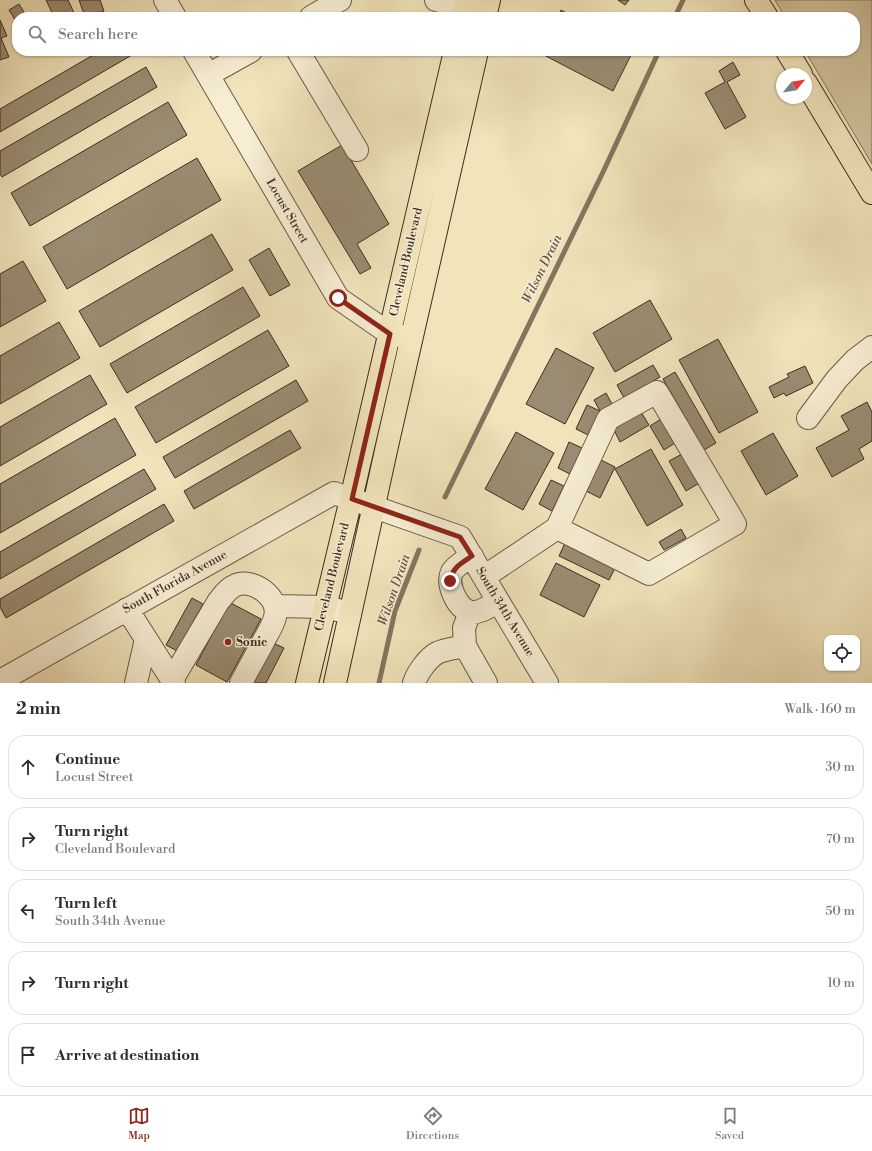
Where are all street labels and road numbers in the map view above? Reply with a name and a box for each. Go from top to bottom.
street label: Locust Street [262,176,312,247]
street label: Cleveland Boulevard [386,206,426,318]
street label: Cleveland Boulevard [311,521,353,633]
street label: South Florida Avenue [120,547,230,617]
street label: South 34th Avenue [472,564,538,660]

